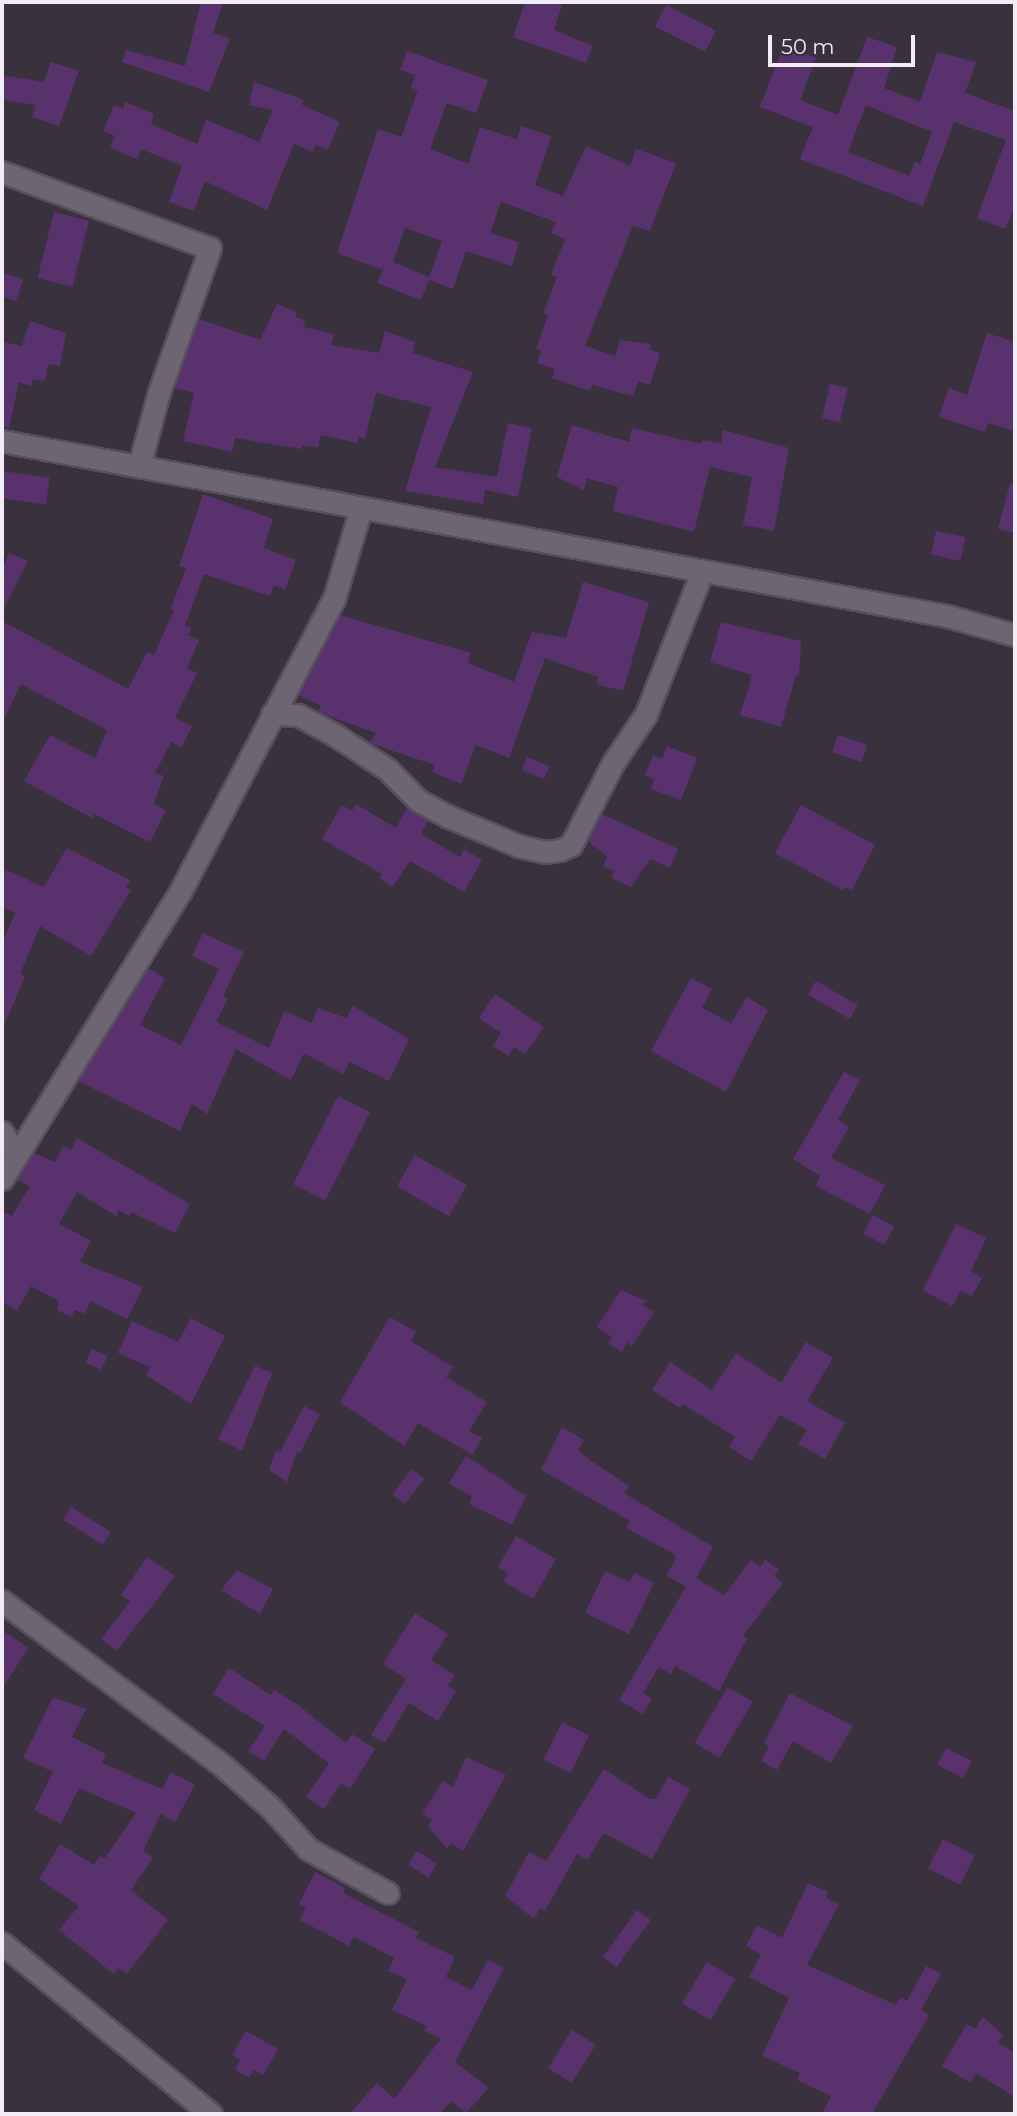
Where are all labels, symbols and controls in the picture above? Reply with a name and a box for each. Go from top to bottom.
scale bar [772,21,919,65]
text: 50 m [781,34,835,59]

